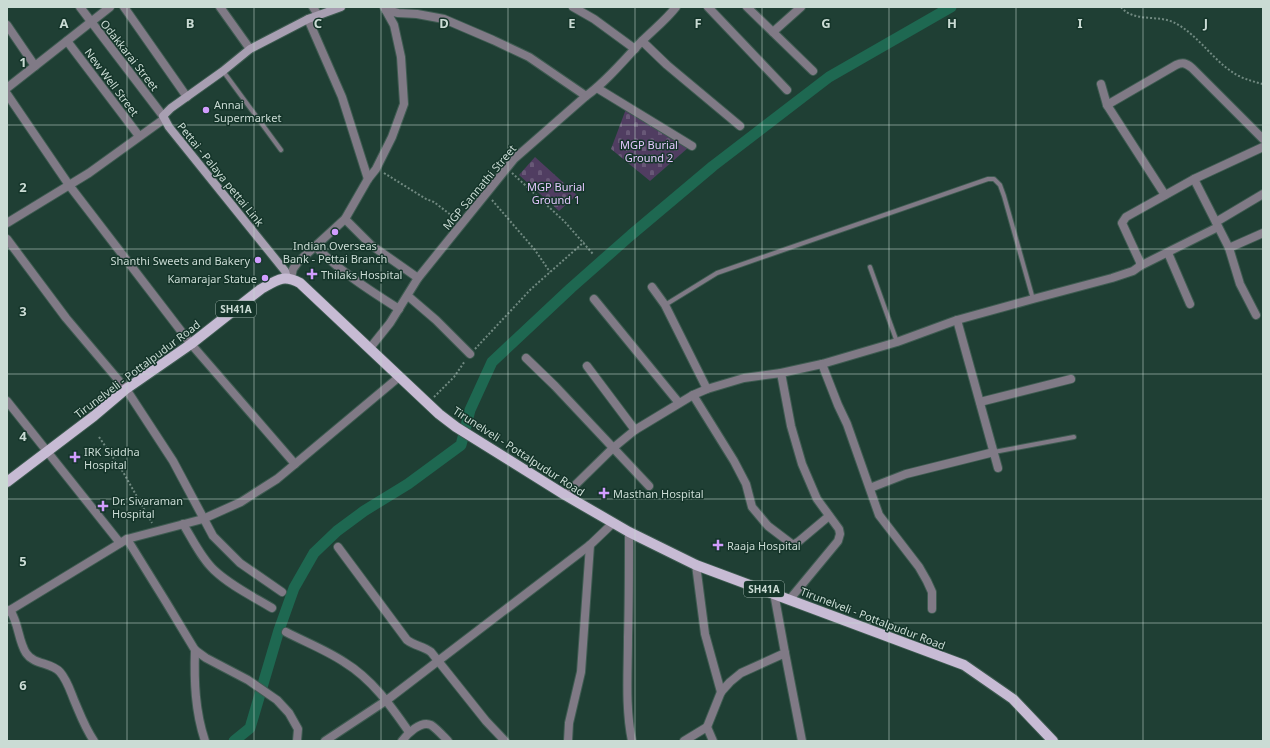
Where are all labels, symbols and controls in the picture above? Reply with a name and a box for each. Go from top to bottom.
text: A [60,14,69,32]
text: B [186,14,194,32]
text: C [314,14,322,32]
text: D [439,14,449,32]
text: E [568,14,576,32]
text: F [694,14,702,32]
text: G [821,14,831,32]
text: H [947,14,957,32]
text: I [1077,14,1083,32]
text: J [1203,14,1208,32]
street label: Odakkarai Street [98,16,163,94]
street label: New Well Street [82,45,142,119]
text: 1 [19,53,27,71]
place label: Annai Supermarket [214,97,281,125]
marker: Annai Supermarket [201,105,211,115]
street label: Pettai - Palaya pettai Link [174,119,268,229]
park label: MGP Burial Ground 2 [620,137,678,165]
street label: MGP Sannathi Street [439,141,519,233]
text: 2 [19,178,27,196]
park label: MGP Burial Ground 1 [527,179,585,207]
marker: Indian Overseas Bank - Pettai Branch [330,227,340,237]
place label: Indian Overseas Bank - Pettai Branch [283,238,387,266]
place label: Shanthi Sweets and Bakery [110,253,250,268]
marker: Shanthi Sweets and Bakery [253,255,263,265]
place label: Thilaks Hospital [321,267,402,282]
marker: Thilaks Hospital [306,268,318,280]
place label: Kamarajar Statue [168,271,257,286]
marker: Kamarajar Statue [260,273,270,283]
road number: SH41A [216,301,256,317]
text: 3 [19,302,27,320]
street label: Tirunelveli - Pottalpudur Road [71,317,203,421]
street label: Tirunelveli - Pottalpudur Road [450,403,588,499]
text: 4 [19,427,27,445]
place label: IRK Siddha Hospital [84,444,140,472]
marker: IRK Siddha Hospital [69,451,81,463]
place label: Masthan Hospital [613,486,704,501]
marker: Masthan Hospital [598,487,610,499]
place label: Dr. Sivaraman Hospital [112,493,183,521]
marker: Dr. Sivaraman Hospital [97,500,109,512]
place label: Raaja Hospital [727,538,801,553]
marker: Raaja Hospital [712,539,724,551]
text: 5 [19,552,27,570]
road number: SH41A [744,581,784,597]
street label: Tirunelveli - Pottalpudur Road [798,583,948,653]
text: 6 [19,676,27,694]

